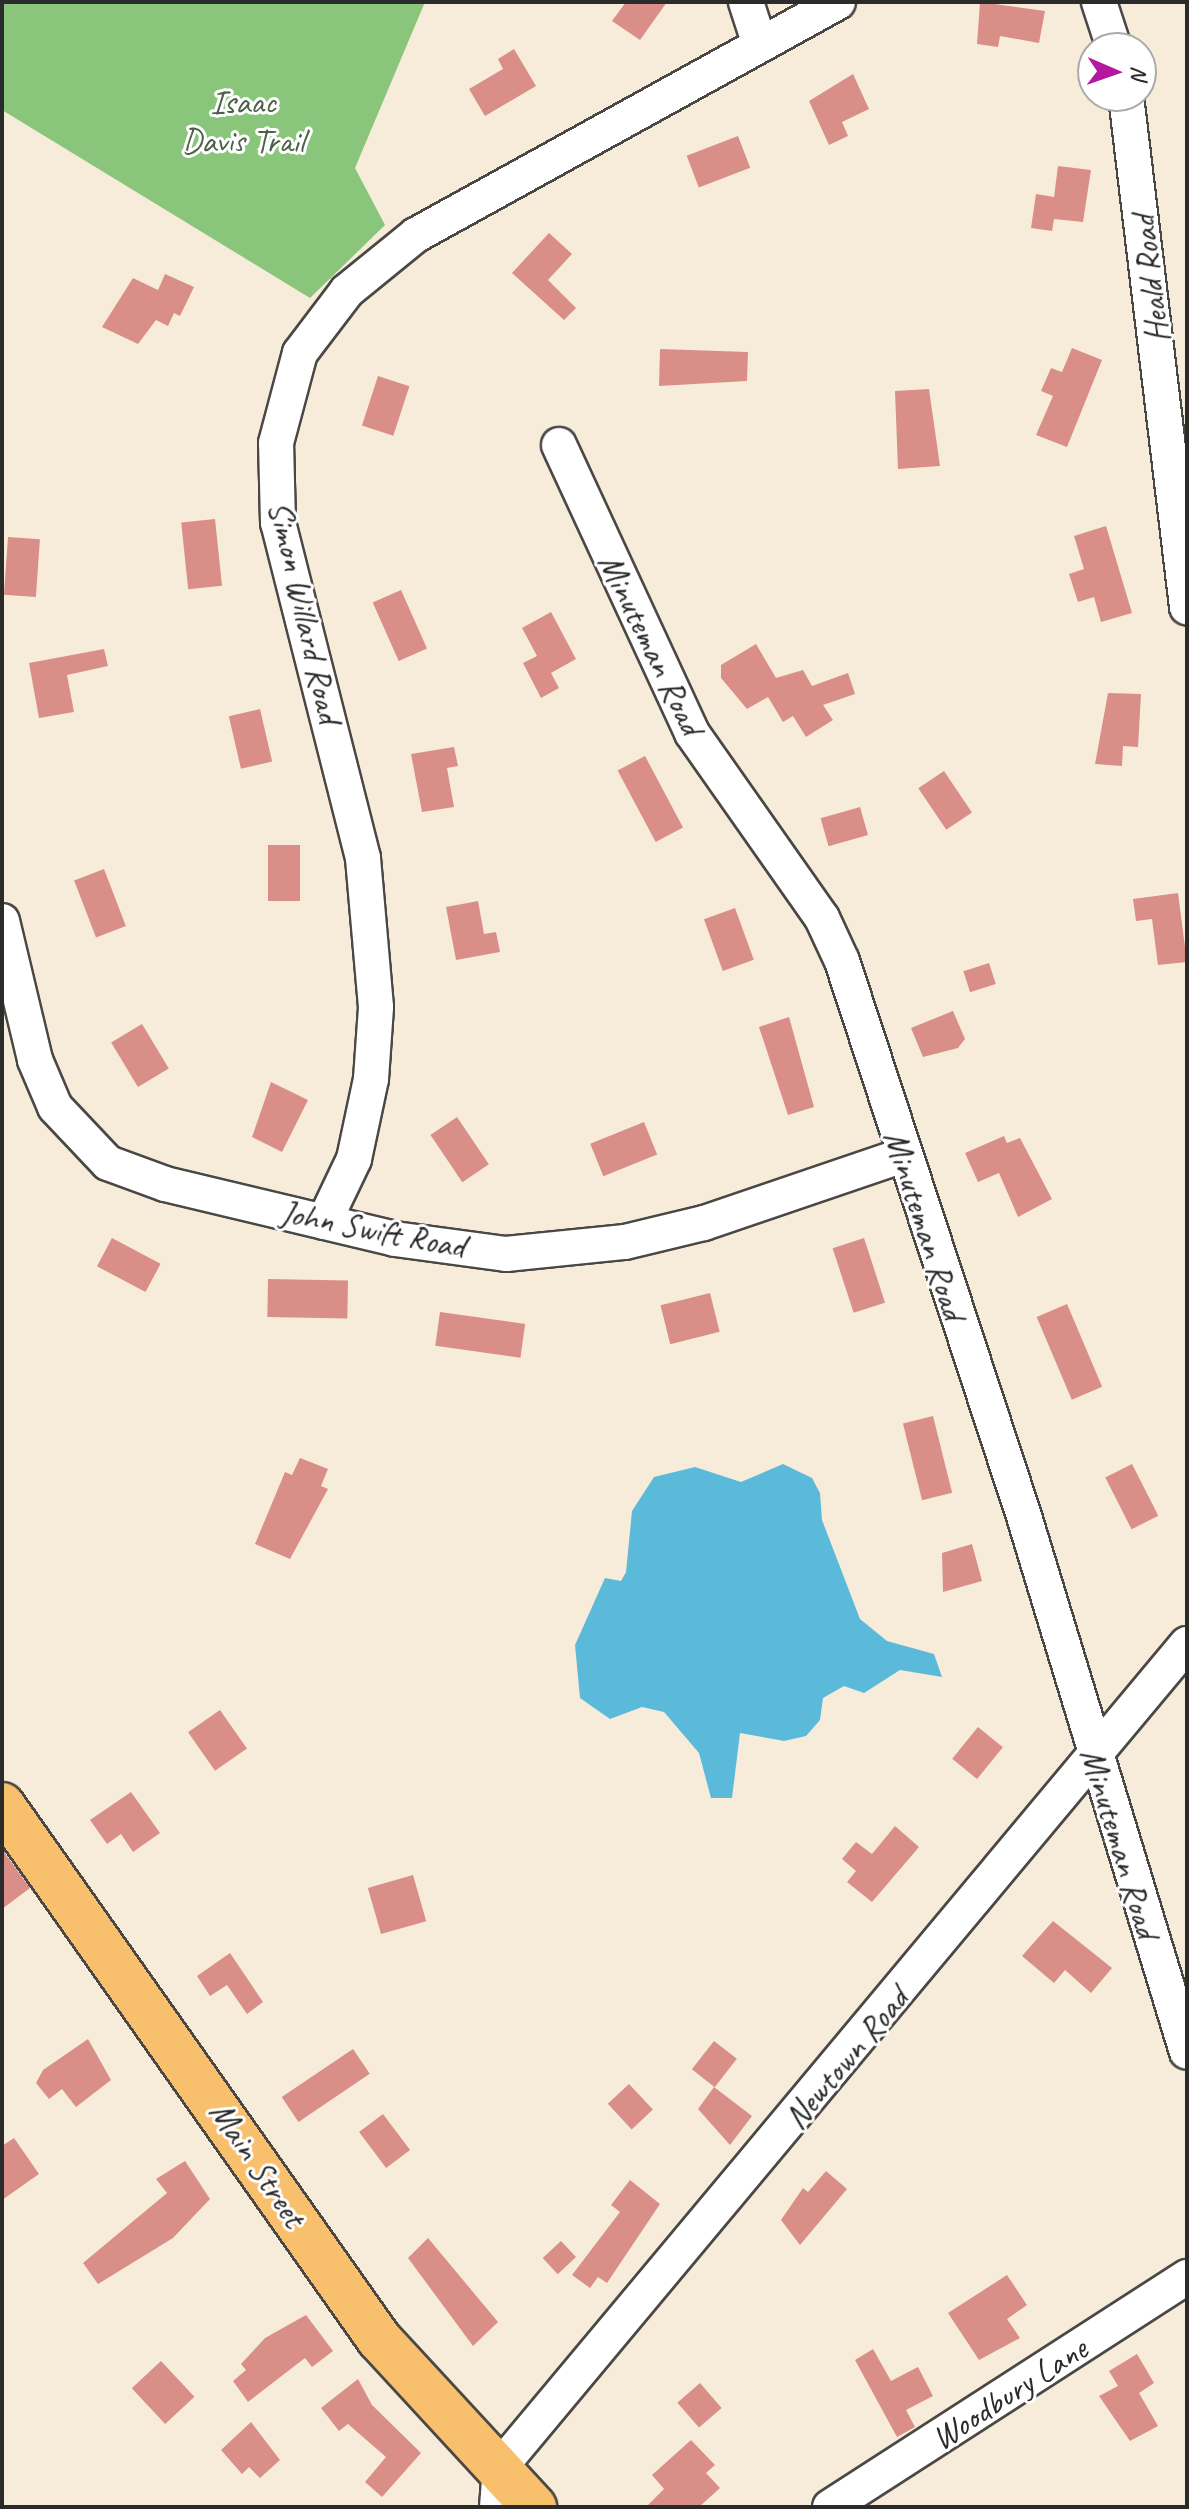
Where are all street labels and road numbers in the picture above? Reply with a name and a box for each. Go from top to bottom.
street label: Heald Road [1122,213,1178,345]
street label: Simon Willard Road [260,497,350,727]
street label: Minuteman Road [590,547,712,741]
street label: Minuteman Road [875,1126,975,1324]
street label: John Swift Road [278,1191,468,1267]
street label: Minuteman Road [1072,1743,1168,1943]
street label: Newtown Road [776,1980,916,2136]
street label: Main Street [201,2093,315,2235]
street label: Woodbury Lane [924,2328,1094,2458]

